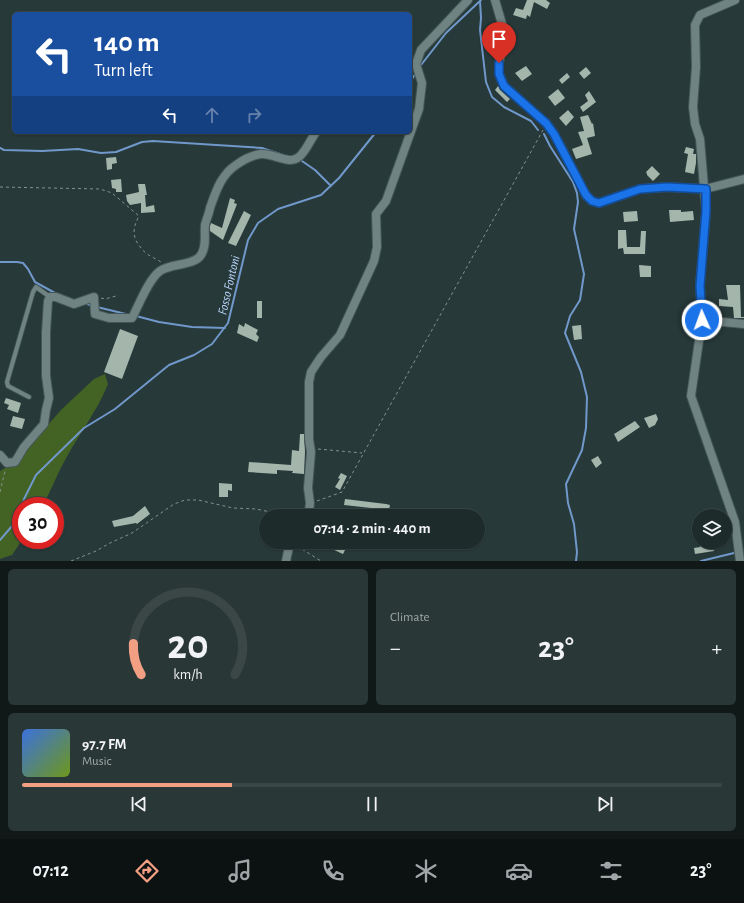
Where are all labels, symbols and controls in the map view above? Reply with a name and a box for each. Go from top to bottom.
pin [482,22,516,63]
icon: left [28,28,80,80]
icon: arrive [488,28,510,50]
text: 140 m [94,29,160,57]
text: Turn left [94,62,153,80]
icon: left [159,104,181,126]
icon: ahead [201,104,223,126]
icon: right [243,104,265,126]
water label: Fosso Fontoni [216,254,243,316]
position arrow [681,299,723,341]
speed limit sign: 30 [12,497,64,549]
map controls [692,509,732,549]
button: layers [692,509,732,549]
text: 07:14 · 2 min · 440 m [313,521,431,536]
text: Climate [390,611,429,624]
text: 20 [167,625,209,666]
text: 23° [538,633,574,663]
text: − [390,637,401,659]
text: + [711,637,722,659]
text: km/h [173,668,203,682]
text: 97.7 FM [82,737,127,752]
text: Music [82,755,112,768]
icon: previous [128,793,150,815]
icon: pause [361,793,383,815]
icon: next [594,793,616,815]
icon: directions [133,857,161,885]
icon: music [226,857,254,885]
icon: phone [319,857,347,885]
icon: climate [412,857,440,885]
icon: car [505,857,533,885]
icon: filters [597,857,625,885]
text: 07:12 [32,862,69,880]
text: 23° [690,862,712,880]

